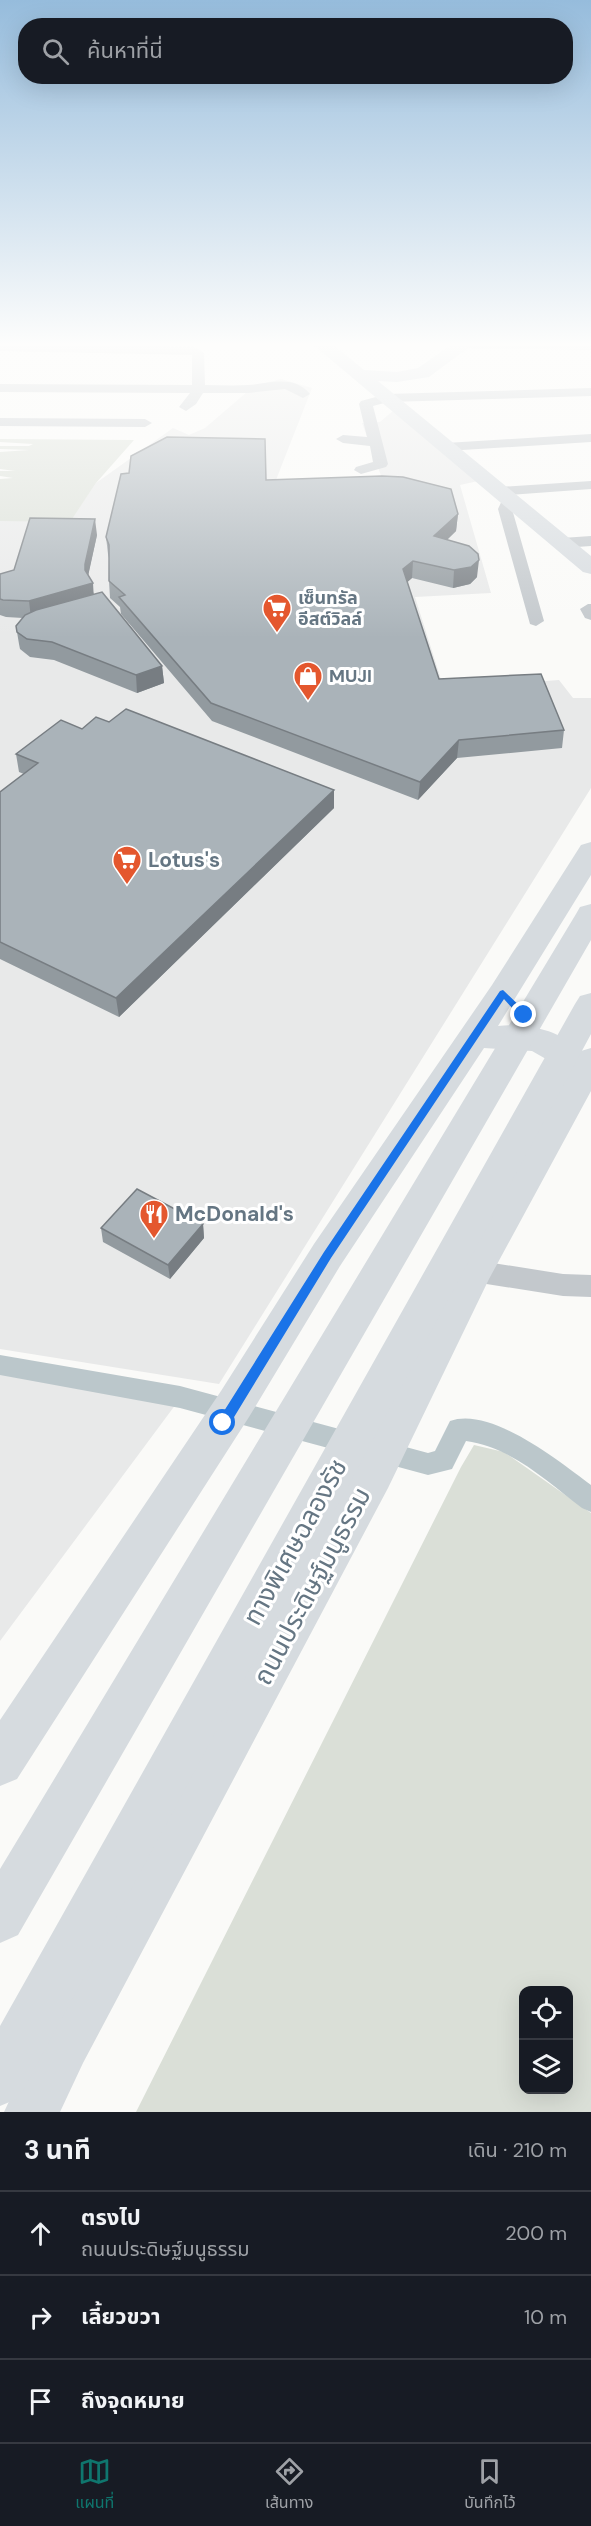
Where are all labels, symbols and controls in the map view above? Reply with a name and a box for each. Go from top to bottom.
search box [18,18,573,84]
icon: search [39,35,72,68]
text: ค้นหาที่นี่ [87,36,163,65]
place label: เซ็นทรัล อีสต์วิลล์ [298,586,362,631]
supermarket icon: เซ็นทรัล อีสต์วิลล์ [261,592,293,634]
shop icon: MUJI [292,660,324,702]
place label: MUJI [329,664,372,688]
supermarket icon: Lotus's [111,844,143,886]
place label: Lotus's [148,846,220,874]
route end [510,1001,536,1027]
restaurant icon: McDonald's [138,1198,170,1240]
place label: McDonald's [175,1200,294,1228]
route start [209,1409,235,1435]
street label: ทางพิเศษฉลองรัช [235,1453,355,1631]
street label: ถนนประดิษฐ์มนูธรรม [246,1481,378,1691]
map controls [519,1986,573,2094]
button: locate [519,1986,573,2040]
button: layers [519,2040,573,2094]
text: 3 นาที [24,2133,91,2167]
text: เดิน · 210 m [468,2137,567,2163]
text: ตรงไป [81,2203,141,2232]
icon: ahead [24,2217,57,2250]
text: 200 m [505,2220,567,2246]
text: ถนนประดิษฐ์มนูธรรม [81,2236,249,2262]
icon: right [24,2301,57,2334]
text: เลี้ยวขวา [81,2302,161,2331]
text: 10 m [524,2304,567,2330]
icon: arrive [24,2385,57,2418]
text: ถึงจุดหมาย [81,2386,185,2415]
tab: แผนที่ [75,2455,114,2515]
tab: เส้นทาง [265,2455,313,2515]
tab: บันทึกไว้ [464,2455,516,2515]

